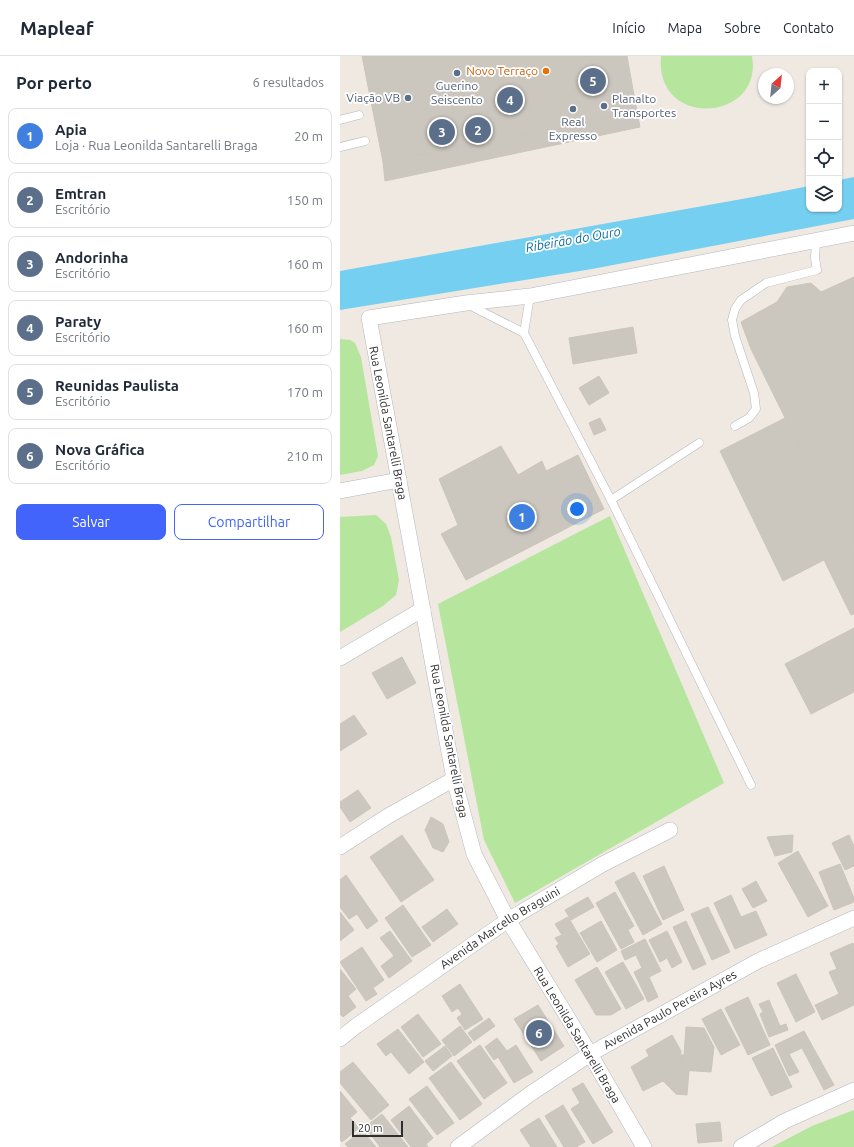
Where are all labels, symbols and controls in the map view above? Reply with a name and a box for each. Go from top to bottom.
text: Mapleaf [20,17,93,39]
text: Início [612,20,645,36]
text: Mapa [667,20,702,36]
text: Sobre [724,20,761,36]
text: Contato [783,20,834,36]
place label: Novo Terraço [466,64,538,77]
marker: Novo Terraço [541,66,551,76]
pin: 5 [580,66,606,96]
marker: Guerino Seiscento [452,68,462,78]
north arrow [758,68,794,104]
map controls [806,68,842,212]
button: + [806,68,842,104]
text: Por perto [16,73,92,92]
text: 6 resultados [253,75,324,89]
place label: Guerino Seiscento [431,79,483,106]
pin: 4 [497,85,523,115]
place label: Viação VB [346,91,400,104]
place label: Planalto Transportes [612,92,676,119]
marker: Viação VB [403,93,413,103]
marker: Planalto Transportes [599,101,609,111]
marker: Real Expresso [568,104,578,114]
button: − [806,104,842,140]
pin: 2 [465,115,491,145]
place label: Real Expresso [549,115,597,142]
pin: 3 [429,117,455,147]
text: Apia [55,121,87,138]
text: 1 [26,129,34,143]
text: 20 m [294,129,323,143]
text: Loja · Rua Leonilda Santarelli Braga [55,138,258,152]
button: locate [806,140,842,176]
button: layers [806,176,842,212]
text: Emtran [55,185,106,202]
text: 2 [26,193,34,207]
text: 150 m [287,193,323,207]
text: Escritório [55,202,110,216]
water label: Ribeirão do Ouro [524,224,622,254]
text: Andorinha [55,249,128,266]
text: 3 [26,257,34,271]
text: 160 m [287,257,323,271]
text: Escritório [55,266,110,280]
text: Paraty [55,313,101,330]
text: 4 [26,321,34,335]
text: 160 m [287,321,323,335]
text: Escritório [55,330,110,344]
street label: Rua Leonilda Santarelli Braga [367,345,410,501]
text: Reunidas Paulista [55,377,179,394]
text: 5 [26,385,34,399]
text: 170 m [287,385,323,399]
text: Escritório [55,394,110,408]
text: Nova Gráfica [55,441,145,458]
text: 6 [26,449,34,463]
text: 210 m [287,449,323,463]
text: Escritório [55,458,110,472]
your location [567,499,587,519]
pin: 1 [509,502,535,532]
button: Salvar [16,504,166,540]
button: Compartilhar [174,504,324,540]
street label: Rua Leonilda Santarelli Braga [428,663,471,819]
street label: Avenida Marcello Braguini [438,884,562,971]
street label: Rua Leonilda Santarelli Braga [532,964,623,1105]
street label: Avenida Paulo Pereira Ayres [601,967,739,1051]
pin: 6 [526,1018,552,1048]
scale bar [352,1119,403,1138]
text: 20 m [358,1122,382,1134]

